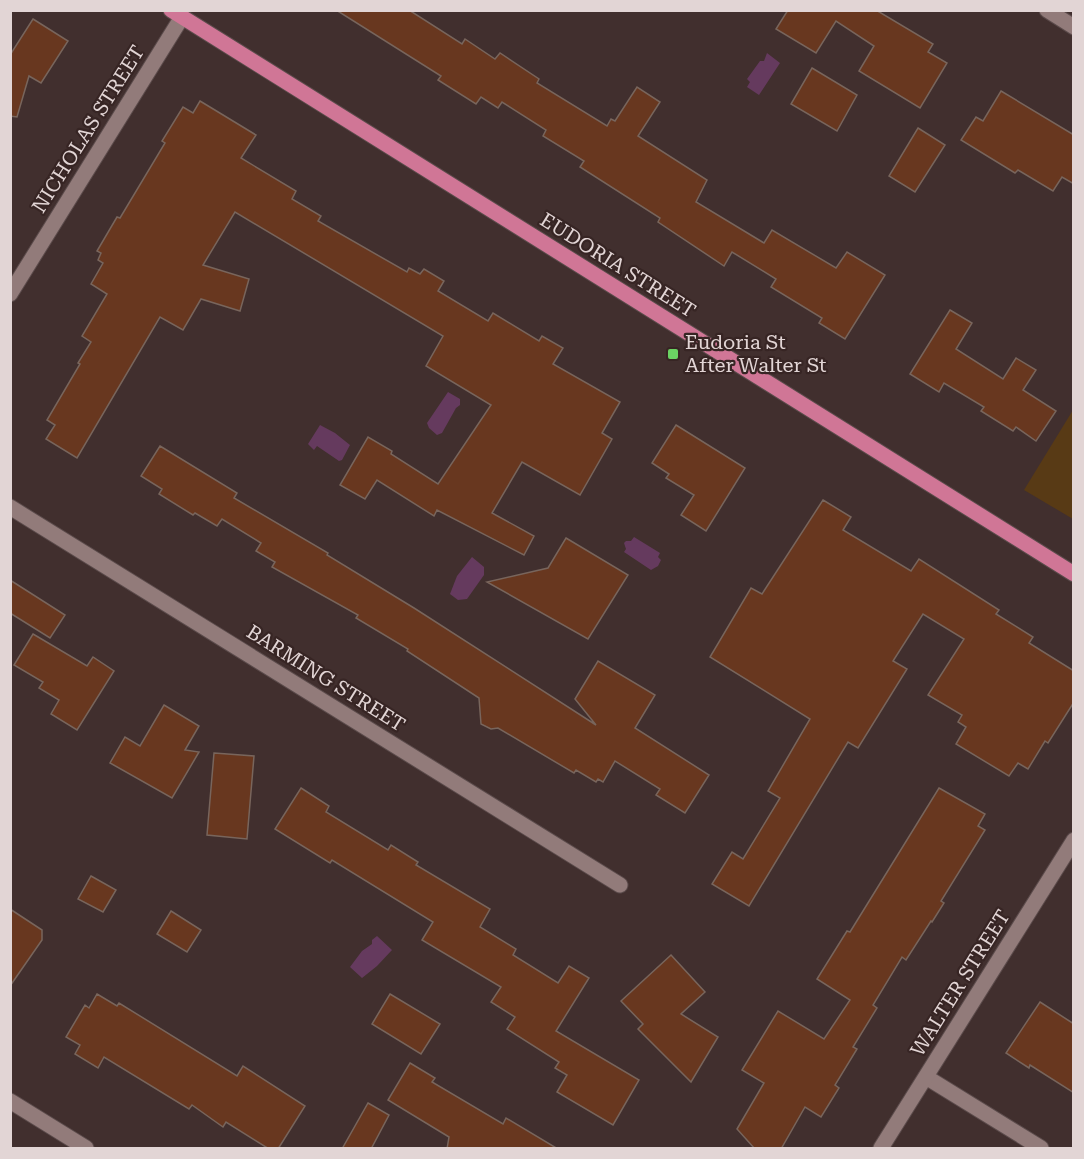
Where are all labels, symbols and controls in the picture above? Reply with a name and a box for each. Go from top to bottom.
street label: NICHOLAS STREET [27,41,149,217]
street label: EUDORIA STREET [536,207,700,323]
place label: Eudoria St After Walter St [685,330,827,377]
marker: Eudoria St After Walter St [666,347,680,361]
street label: BARMING STREET [242,619,410,737]
street label: WALTER STREET [905,905,1015,1061]

